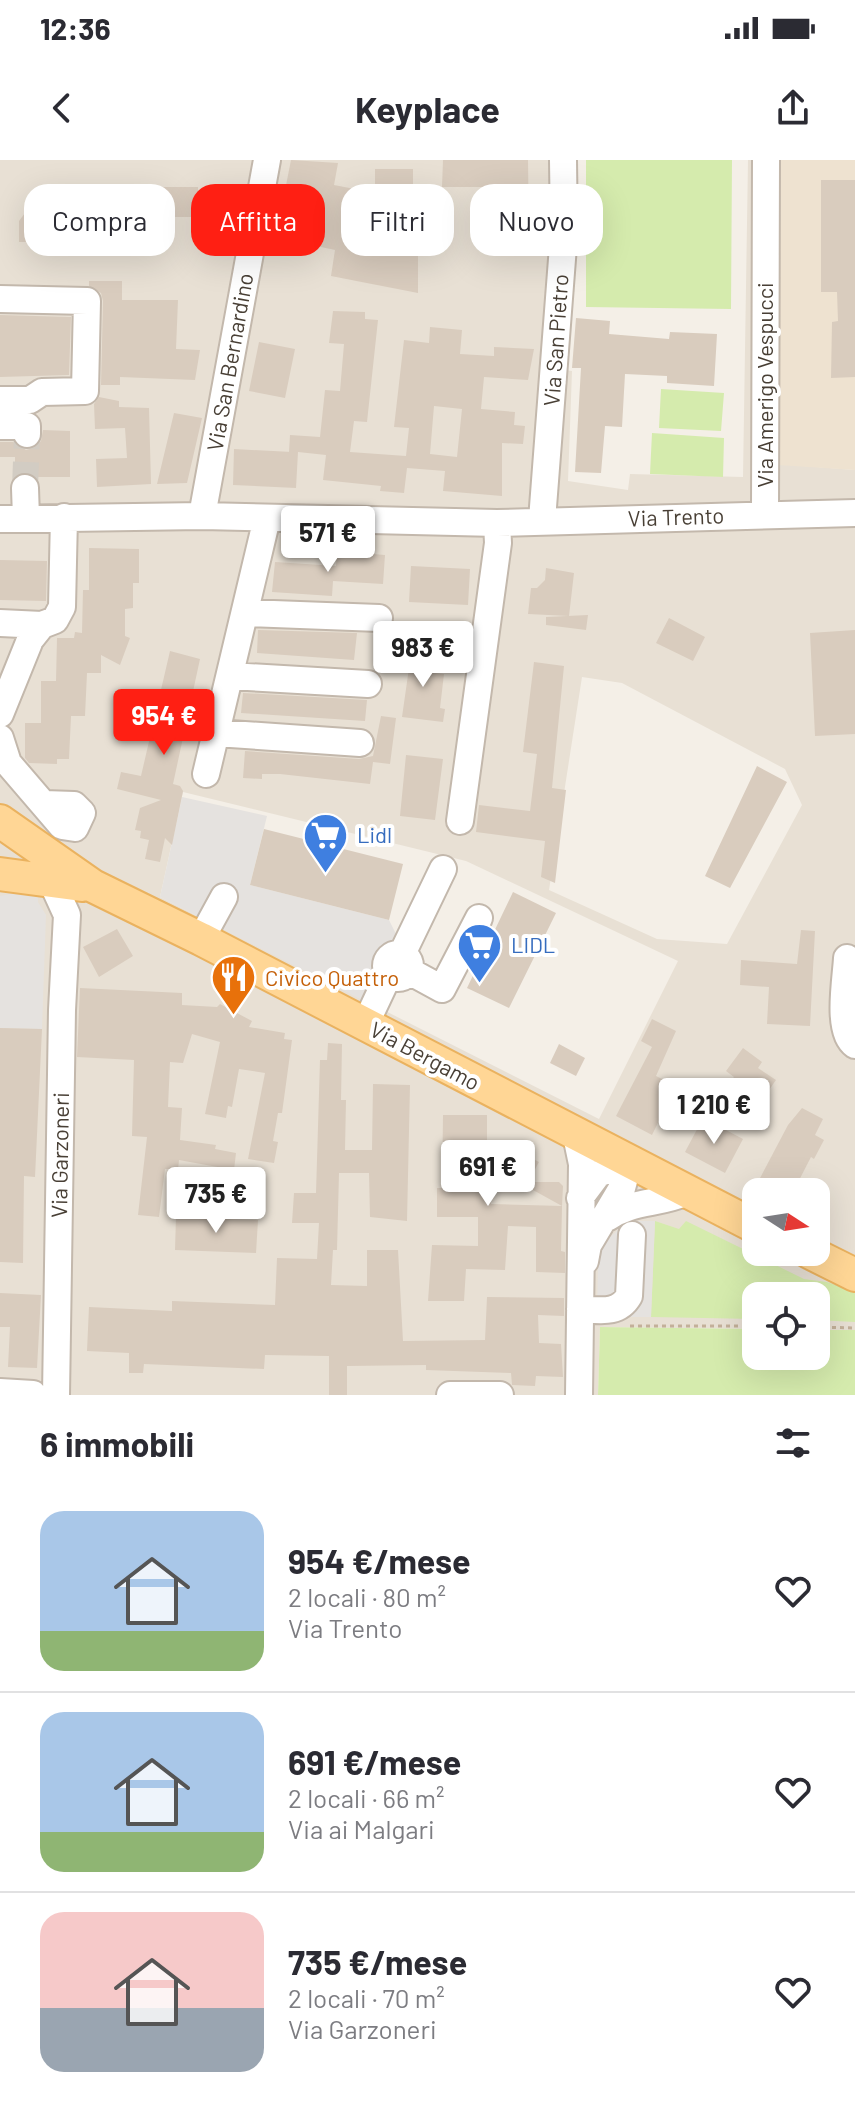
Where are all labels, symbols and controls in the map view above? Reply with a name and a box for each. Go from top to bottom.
text: 12:36 [40,10,111,46]
icon: back [40,86,84,130]
icon: share [771,86,815,130]
text: Keyplace [355,87,500,130]
chip: Compra [24,184,175,256]
chip: Affitta [191,184,325,256]
chip: Filtri [341,184,454,256]
chip: Nuovo [470,184,603,256]
street label: Via San Bernardino [201,271,257,453]
street label: Via San Pietro [537,273,573,407]
street label: Via Amerigo Vespucci [751,282,777,488]
street label: Via Trento [627,501,725,531]
pin: 571 € [272,506,384,574]
text: 571 € [299,516,357,547]
pin: 983 € [367,621,479,689]
text: 983 € [391,631,455,662]
pin: 954 € [108,689,220,757]
text: 954 € [131,699,197,730]
supermarket icon: Lidl [302,811,350,874]
place label: Lidl [357,821,392,847]
supermarket icon: LIDL [456,921,504,984]
place label: LIDL [511,931,555,957]
restaurant icon: Civico Quattro [210,954,258,1017]
place label: Civico Quattro [265,964,399,990]
street label: Via Bergamo [366,1015,485,1095]
pin: 1 210 € [640,1078,788,1146]
text: 1 210 € [677,1088,751,1119]
street label: Via Garzoneri [45,1092,73,1218]
pin: 691 € [432,1140,544,1208]
text: 691 € [459,1150,517,1181]
pin: 735 € [160,1167,272,1235]
text: 735 € [185,1177,247,1208]
north arrow [742,1178,830,1266]
map controls [742,1178,830,1370]
button: locate [742,1282,830,1370]
icon: filters [771,1421,815,1465]
text: 6 immobili [40,1423,194,1464]
text: 954 €/mese [288,1540,471,1581]
icon: home [104,1543,200,1639]
icon: heart [771,1569,815,1613]
text: 2 locali · 80 m² [288,1581,446,1612]
text: Via Trento [288,1612,402,1643]
text: 691 €/mese [288,1741,461,1782]
icon: home [104,1744,200,1840]
icon: heart [771,1770,815,1814]
text: 2 locali · 66 m² [288,1782,445,1813]
text: Via ai Malgari [288,1813,435,1844]
text: 735 €/mese [288,1941,467,1982]
icon: home [104,1944,200,2040]
icon: heart [771,1970,815,2014]
text: 2 locali · 70 m² [288,1982,445,2013]
text: Via Garzoneri [288,2013,437,2044]

